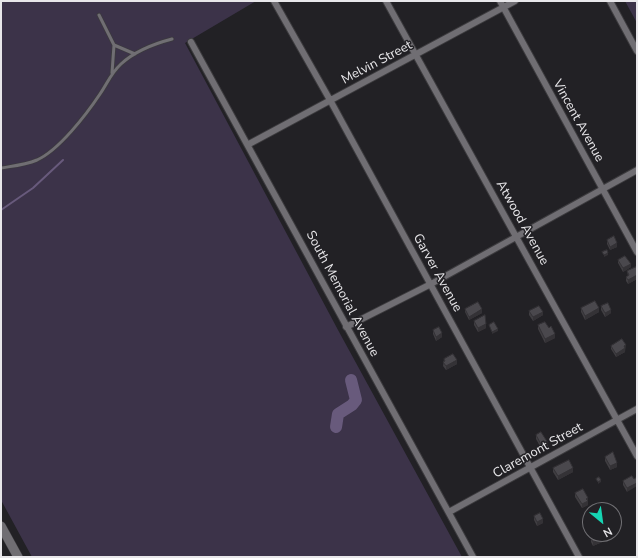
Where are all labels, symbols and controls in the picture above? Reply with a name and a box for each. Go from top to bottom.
street label: Melvin Street [339,38,415,88]
street label: Vincent Avenue [549,77,607,165]
street label: Atwood Avenue [492,178,552,268]
street label: South Memorial Avenue [302,228,382,360]
street label: Garver Avenue [409,231,465,315]
street label: Claremont Street [490,420,586,482]
north arrow [582,502,622,542]
text: N [600,523,615,541]

